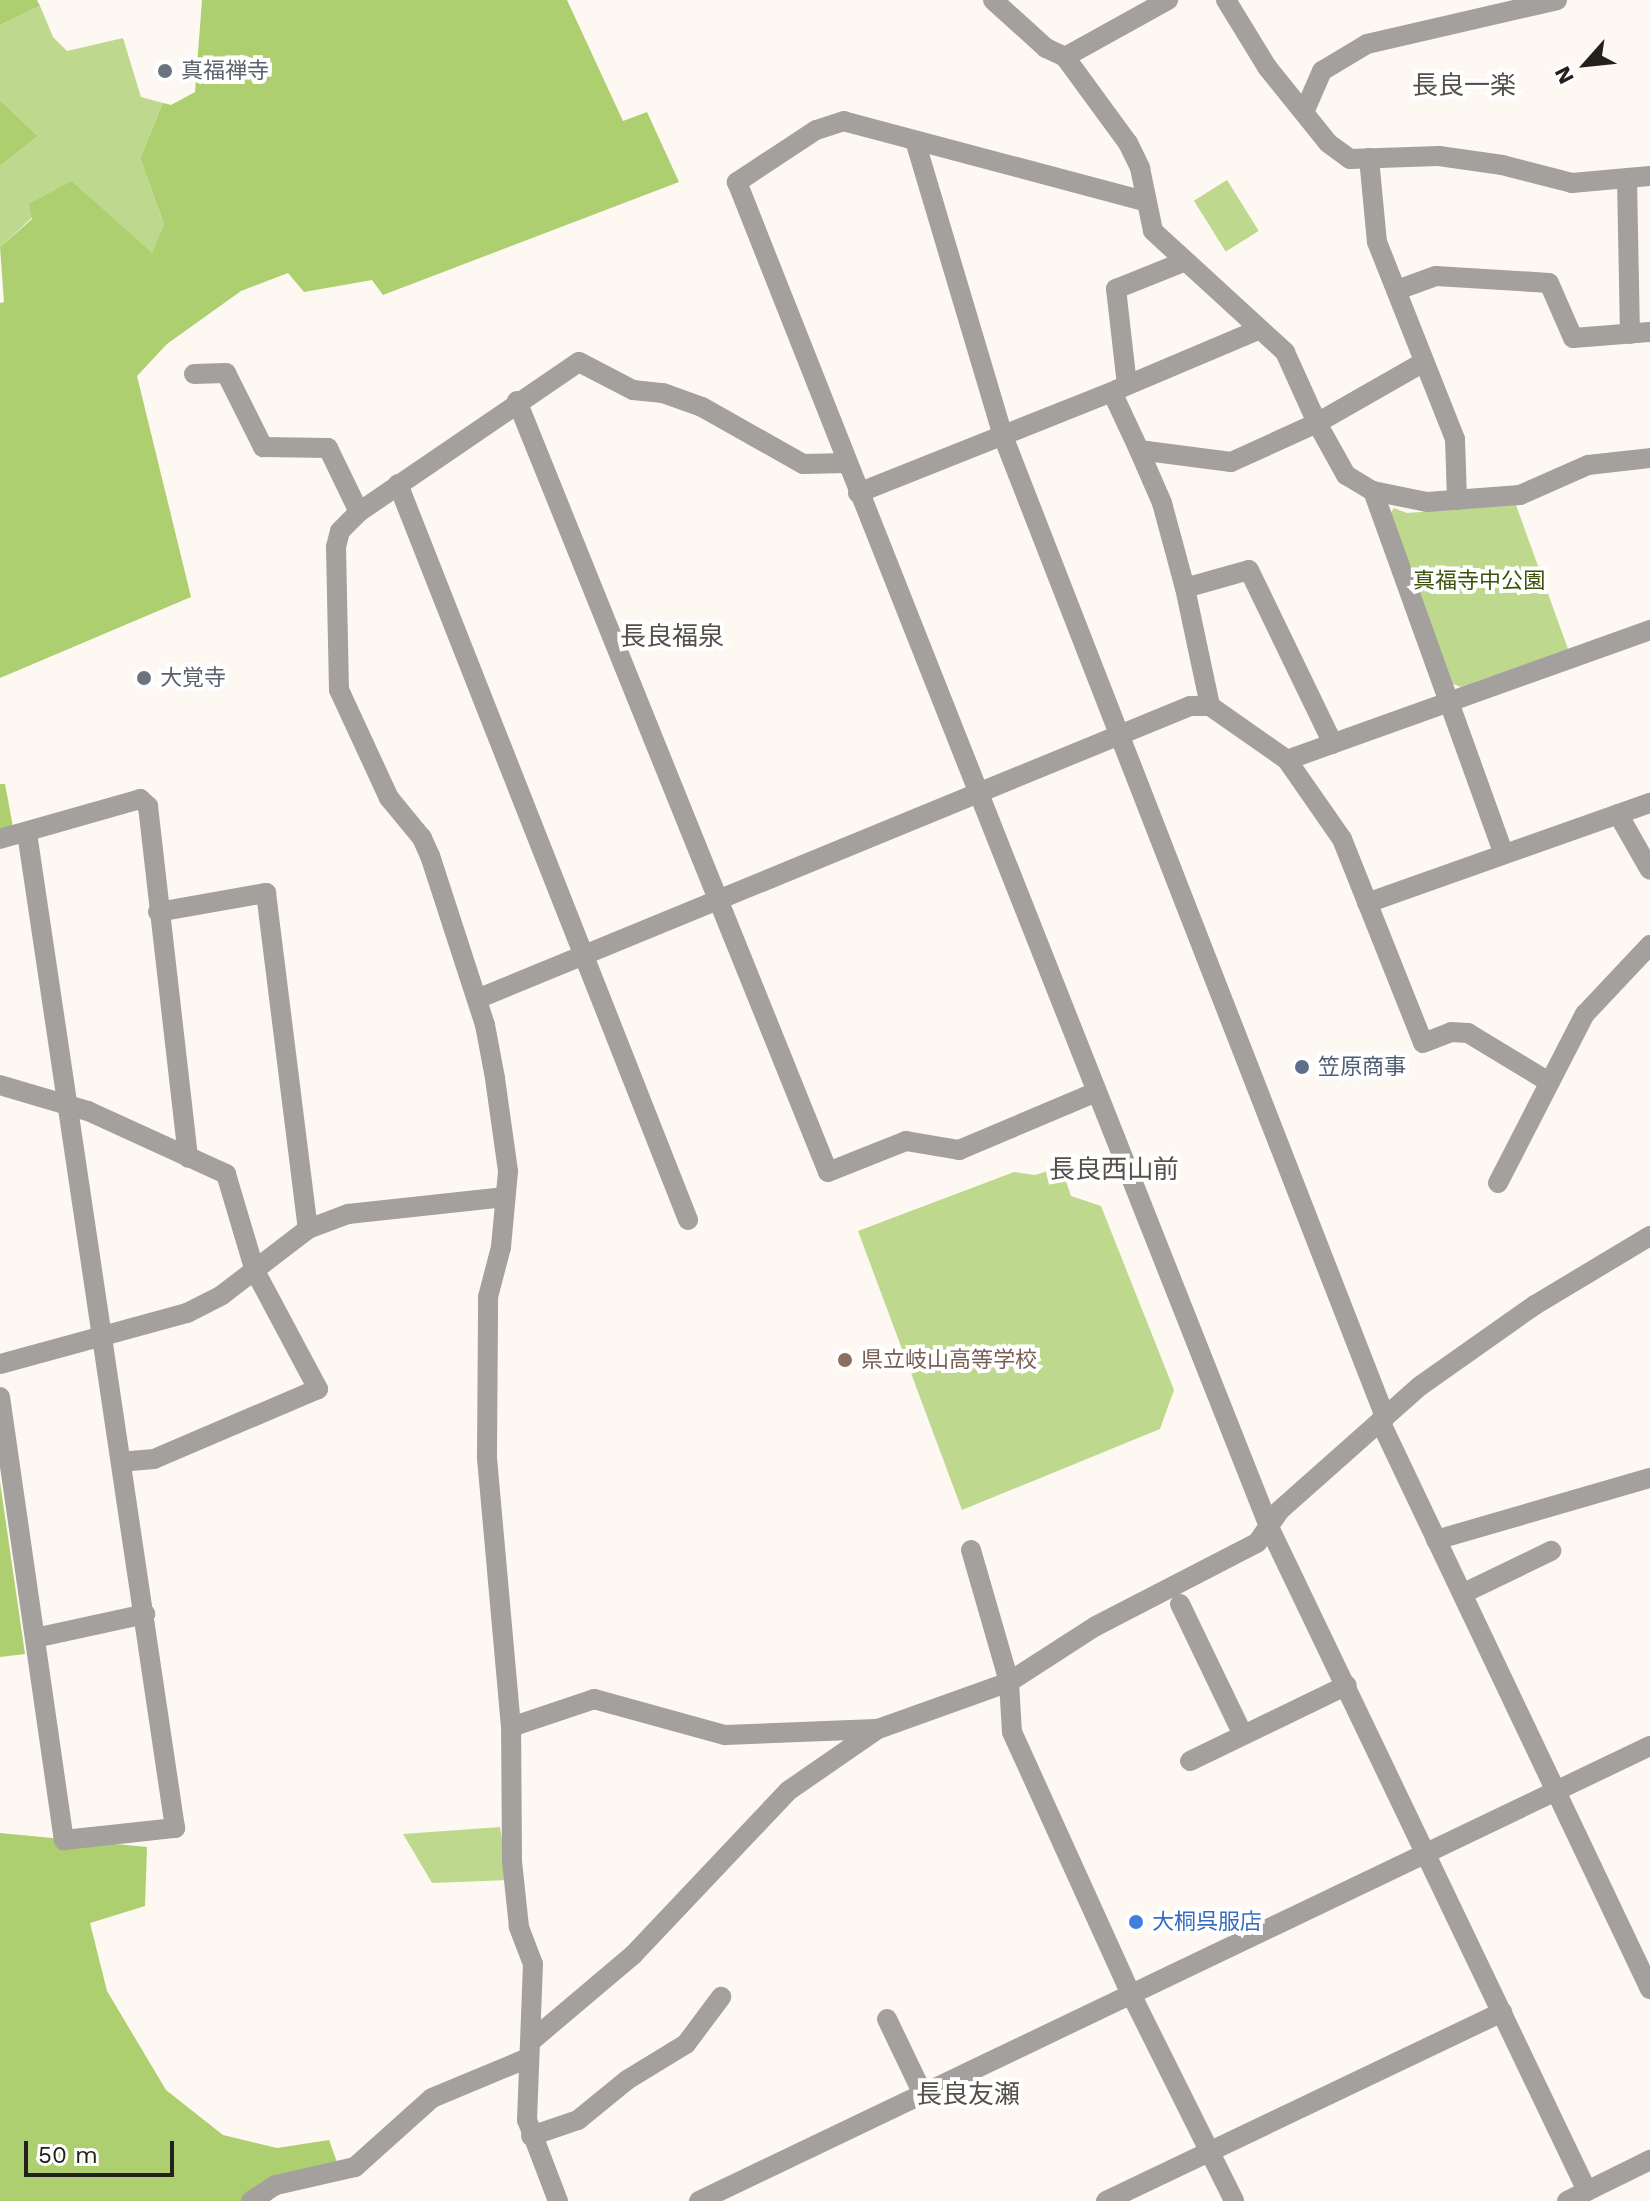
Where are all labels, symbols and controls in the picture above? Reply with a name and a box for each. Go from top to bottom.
north arrow [1546,24,1626,104]
place label: 真福禅寺 [181,58,269,84]
marker: 真福禅寺 [156,62,174,80]
text: N [1549,62,1579,88]
district label: 長良一楽 [1412,70,1516,102]
park label: 真福寺中公園 [1413,568,1545,594]
district label: 長良福泉 [620,621,724,653]
place label: 大覚寺 [160,665,226,691]
marker: 大覚寺 [135,669,153,687]
place label: 笠原商事 [1318,1054,1406,1080]
marker: 笠原商事 [1293,1058,1311,1076]
district label: 長良西山前 [1049,1154,1179,1186]
place label: 県立岐山高等学校 [861,1347,1037,1373]
marker: 県立岐山高等学校 [836,1351,854,1369]
place label: 大桐呉服店 [1152,1909,1262,1935]
marker: 大桐呉服店 [1127,1913,1145,1931]
district label: 長良友瀬 [916,2079,1020,2111]
scale bar [28,2125,178,2175]
text: 50 m [38,2141,98,2169]

